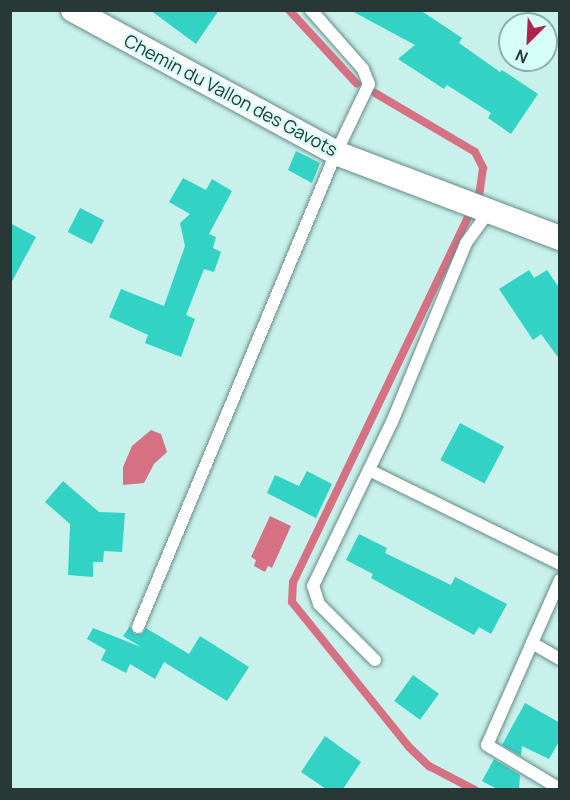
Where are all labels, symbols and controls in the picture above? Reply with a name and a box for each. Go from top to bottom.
north arrow [498,12,558,72]
street label: Chemin du Vallon des Gavots [121,29,341,161]
text: N [512,44,531,69]

